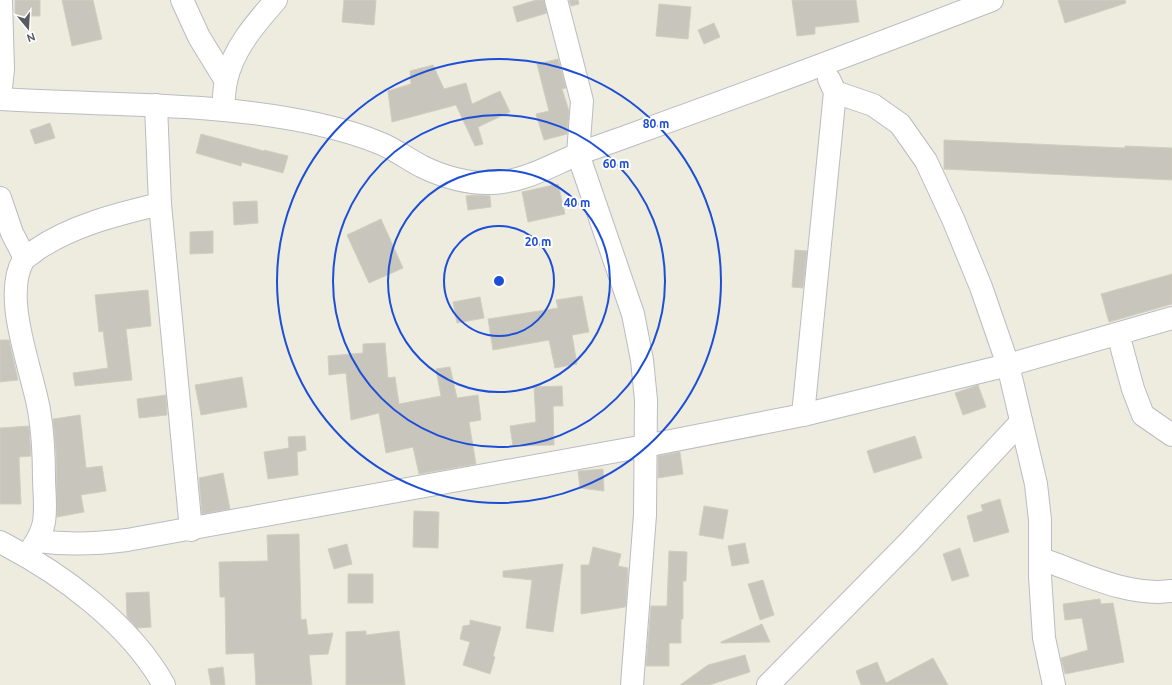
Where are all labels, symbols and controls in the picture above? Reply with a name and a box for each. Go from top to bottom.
north arrow [8,8,48,48]
text: N [25,31,37,44]
text: 80 m [643,117,669,130]
text: 60 m [603,157,629,170]
text: 40 m [564,196,590,209]
text: 20 m [525,235,551,248]
centre of rings [492,274,506,288]

